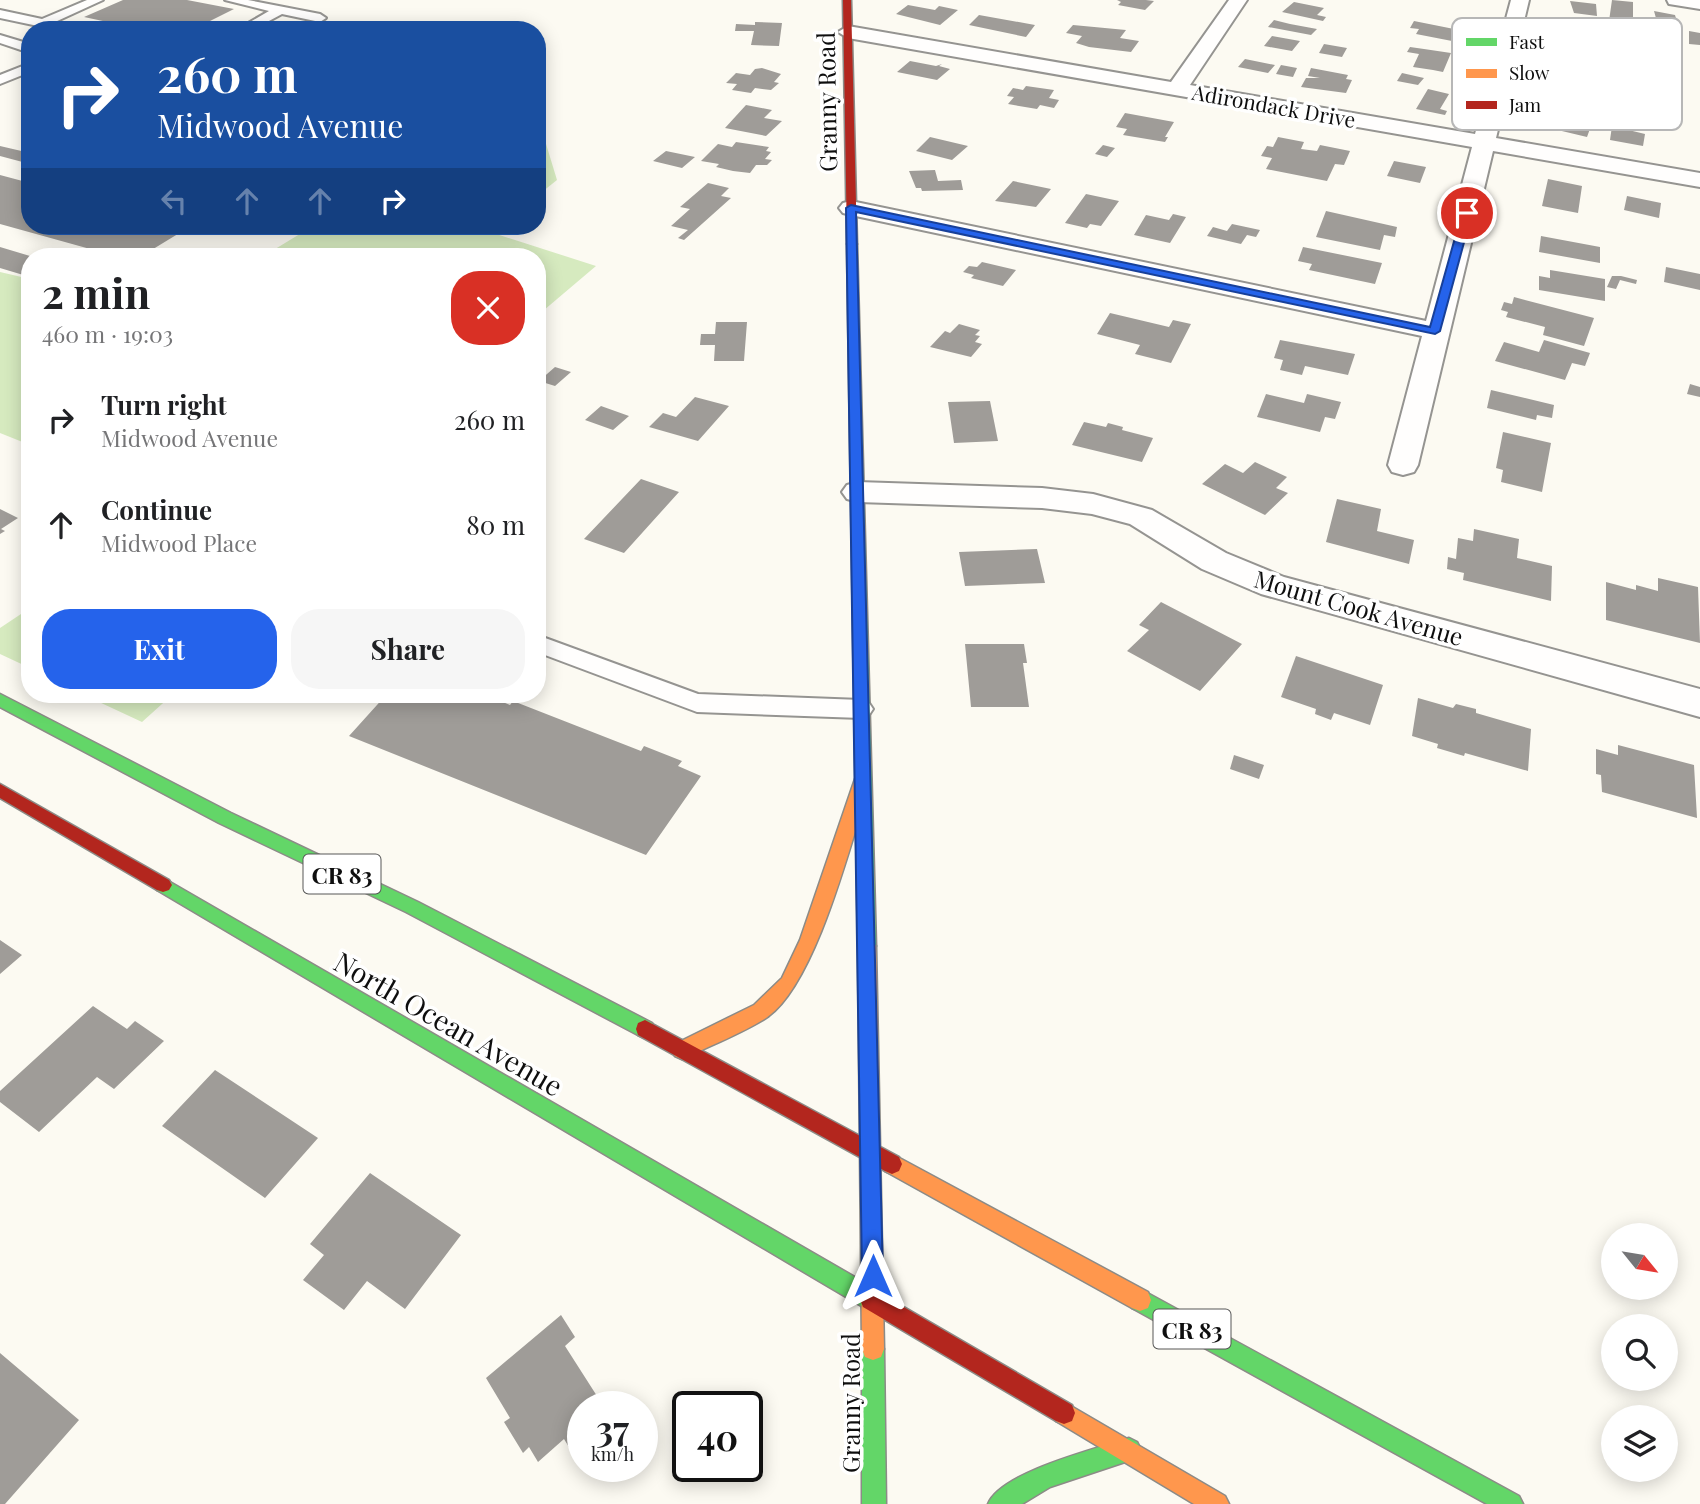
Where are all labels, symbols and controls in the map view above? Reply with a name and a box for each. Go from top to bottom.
legend [1452,18,1682,130]
text: Fast [1509,28,1545,54]
street label: Granny Road [809,32,843,172]
text: 260 m [157,40,297,105]
icon: right [42,49,133,140]
text: Slow [1509,59,1550,85]
street label: Adirondack Drive [1189,77,1358,133]
text: Jam [1508,91,1541,117]
text: Midwood Avenue [157,103,403,146]
icon: left [155,182,193,220]
icon: ahead [228,182,266,220]
icon: ahead [301,182,339,220]
icon: right [374,182,412,220]
pin [1437,183,1497,243]
icon: arrive [1448,194,1486,232]
text: 2 min [42,264,150,320]
button: close [451,271,525,345]
text: 460 m · 19:03 [42,318,173,349]
text: Turn right [101,387,227,422]
icon: right [42,401,80,439]
text: 260 m [454,402,525,437]
text: Midwood Avenue [101,422,278,453]
text: Continue [101,492,212,527]
icon: ahead [42,506,80,544]
text: 80 m [466,507,525,542]
text: Midwood Place [101,527,257,558]
street label: Mount Cook Avenue [1251,562,1467,652]
button: Exit [42,609,277,689]
button: Share [291,609,525,689]
road number: CR 83 [304,854,380,894]
street label: North Ocean Avenue [328,942,570,1104]
north arrow [1601,1223,1678,1300]
map controls [1601,1223,1678,1482]
position arrow [836,1239,910,1313]
road number: CR 83 [1154,1310,1230,1348]
button: search [1601,1314,1678,1391]
street label: Granny Road [834,1333,866,1473]
speed limit sign: 40 [672,1391,763,1482]
text: 37 [596,1404,629,1451]
button: layers [1601,1405,1678,1482]
text: km/h [591,1442,634,1466]

